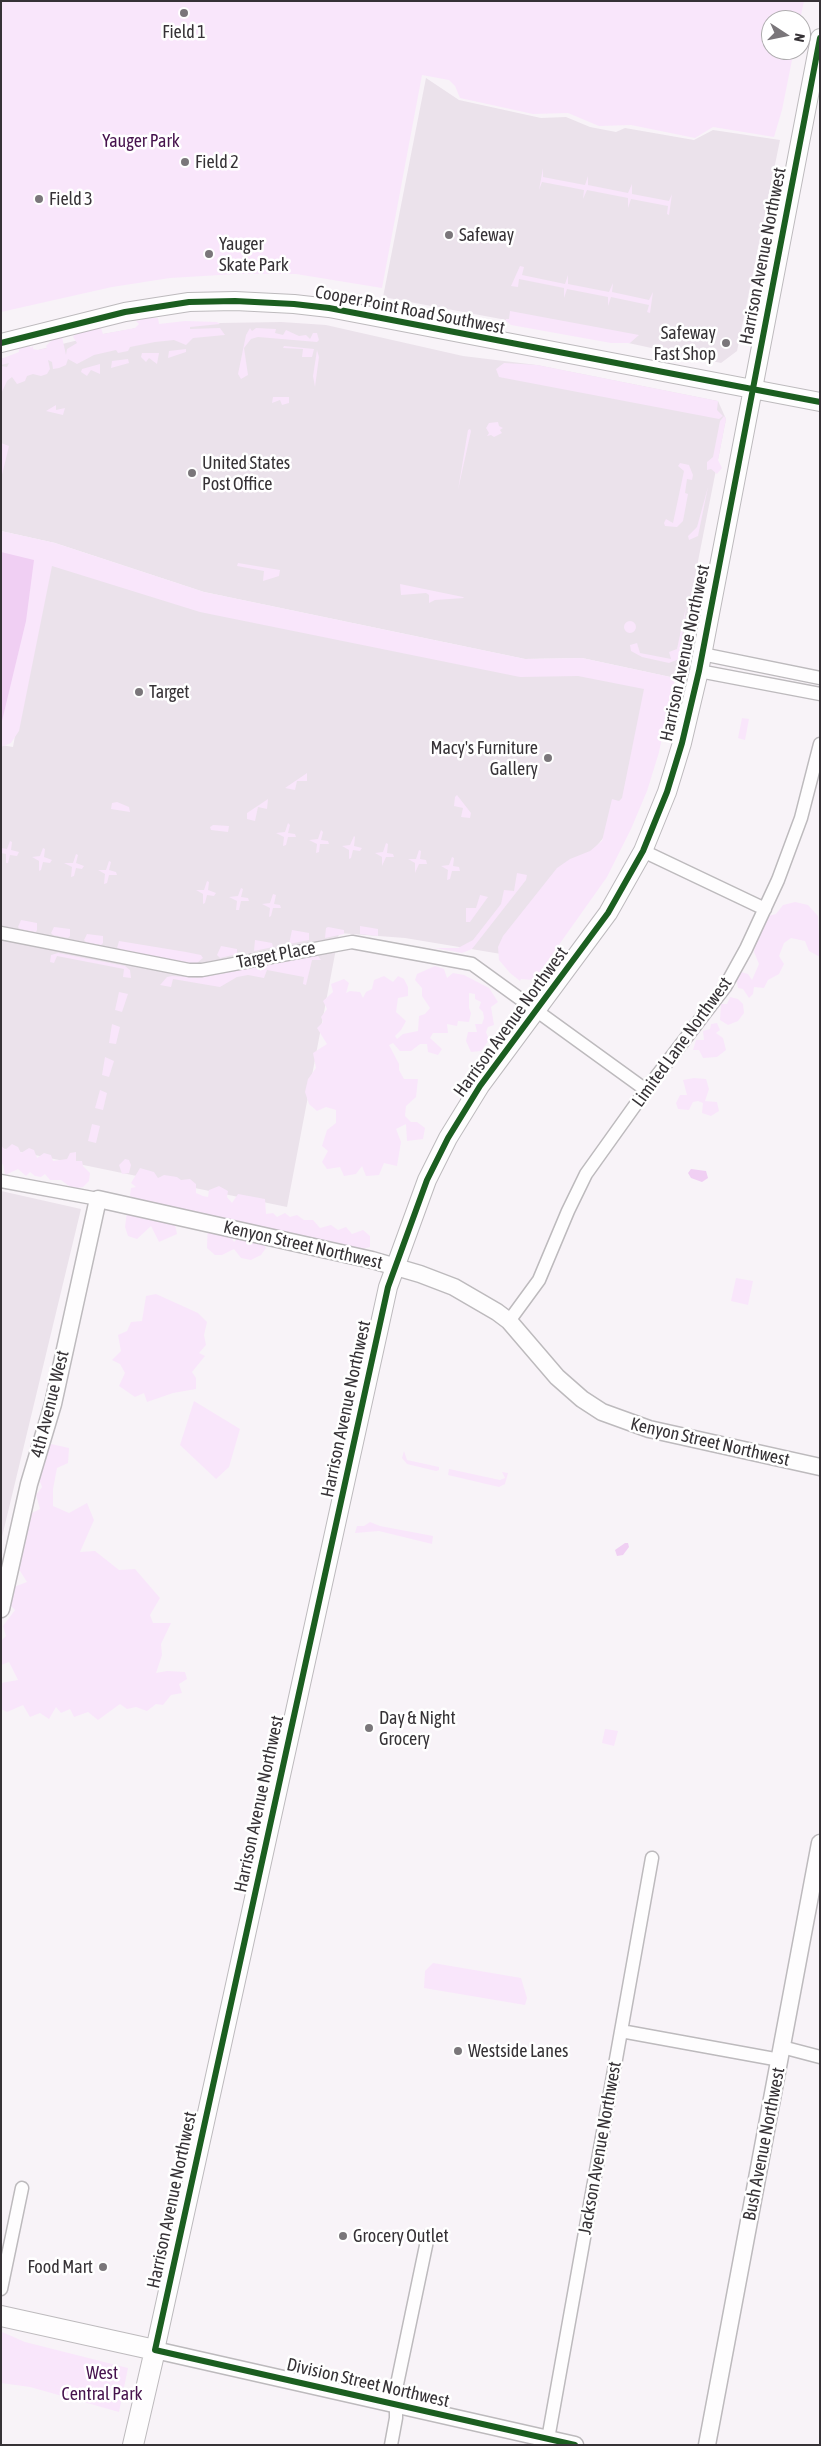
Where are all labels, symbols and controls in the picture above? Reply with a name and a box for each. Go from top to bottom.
marker: Field 1 [178,7,190,19]
north arrow [761,10,811,60]
place label: Field 1 [162,21,206,43]
text: N [791,32,808,43]
park label: Yauger Park [102,130,180,152]
place label: Field 2 [195,151,239,173]
marker: Field 2 [179,156,191,168]
street label: Harrison Avenue Northwest [735,165,791,347]
place label: Field 3 [49,188,93,210]
marker: Field 3 [33,193,45,205]
place label: Safeway [459,224,514,246]
marker: Safeway [443,229,455,241]
place label: Yauger Skate Park [219,233,289,276]
marker: Yauger Skate Park [203,248,215,260]
street label: Cooper Point Road Southwest [313,281,507,339]
place label: Safeway Fast Shop [653,322,716,364]
marker: Safeway Fast Shop [720,337,732,349]
place label: United States Post Office [202,452,290,494]
marker: United States Post Office [186,467,198,479]
street label: Harrison Avenue Northwest [656,563,714,743]
place label: Target [149,681,190,703]
marker: Target [133,686,145,698]
place label: Macy's Furniture Gallery [430,737,538,780]
marker: Macy's Furniture Gallery [542,752,554,764]
street label: Target Place [235,937,317,973]
street label: Harrison Avenue Northwest [449,943,573,1101]
street label: Limited Lane Northwest [628,973,736,1111]
street label: Kenyon Street Northwest [221,1216,385,1274]
street label: Harrison Avenue Northwest [317,1319,375,1499]
street label: 4th Avenue West [26,1348,74,1460]
street label: Kenyon Street Northwest [628,1413,792,1471]
place label: Day & Night Grocery [379,1707,456,1750]
street label: Harrison Avenue Northwest [230,1714,288,1894]
marker: Day & Night Grocery [363,1722,375,1734]
place label: Westside Lanes [468,2040,568,2062]
marker: Westside Lanes [452,2045,464,2057]
street label: Jackson Avenue Northwest [574,2060,626,2236]
street label: Bush Avenue Northwest [739,2066,789,2222]
street label: Harrison Avenue Northwest [143,2110,201,2290]
place label: Grocery Outlet [353,2225,449,2247]
marker: Grocery Outlet [337,2230,349,2242]
place label: Food Mart [27,2256,93,2278]
marker: Food Mart [97,2261,109,2273]
street label: Division Street Northwest [285,2354,451,2412]
park label: West Central Park [62,2362,142,2404]

